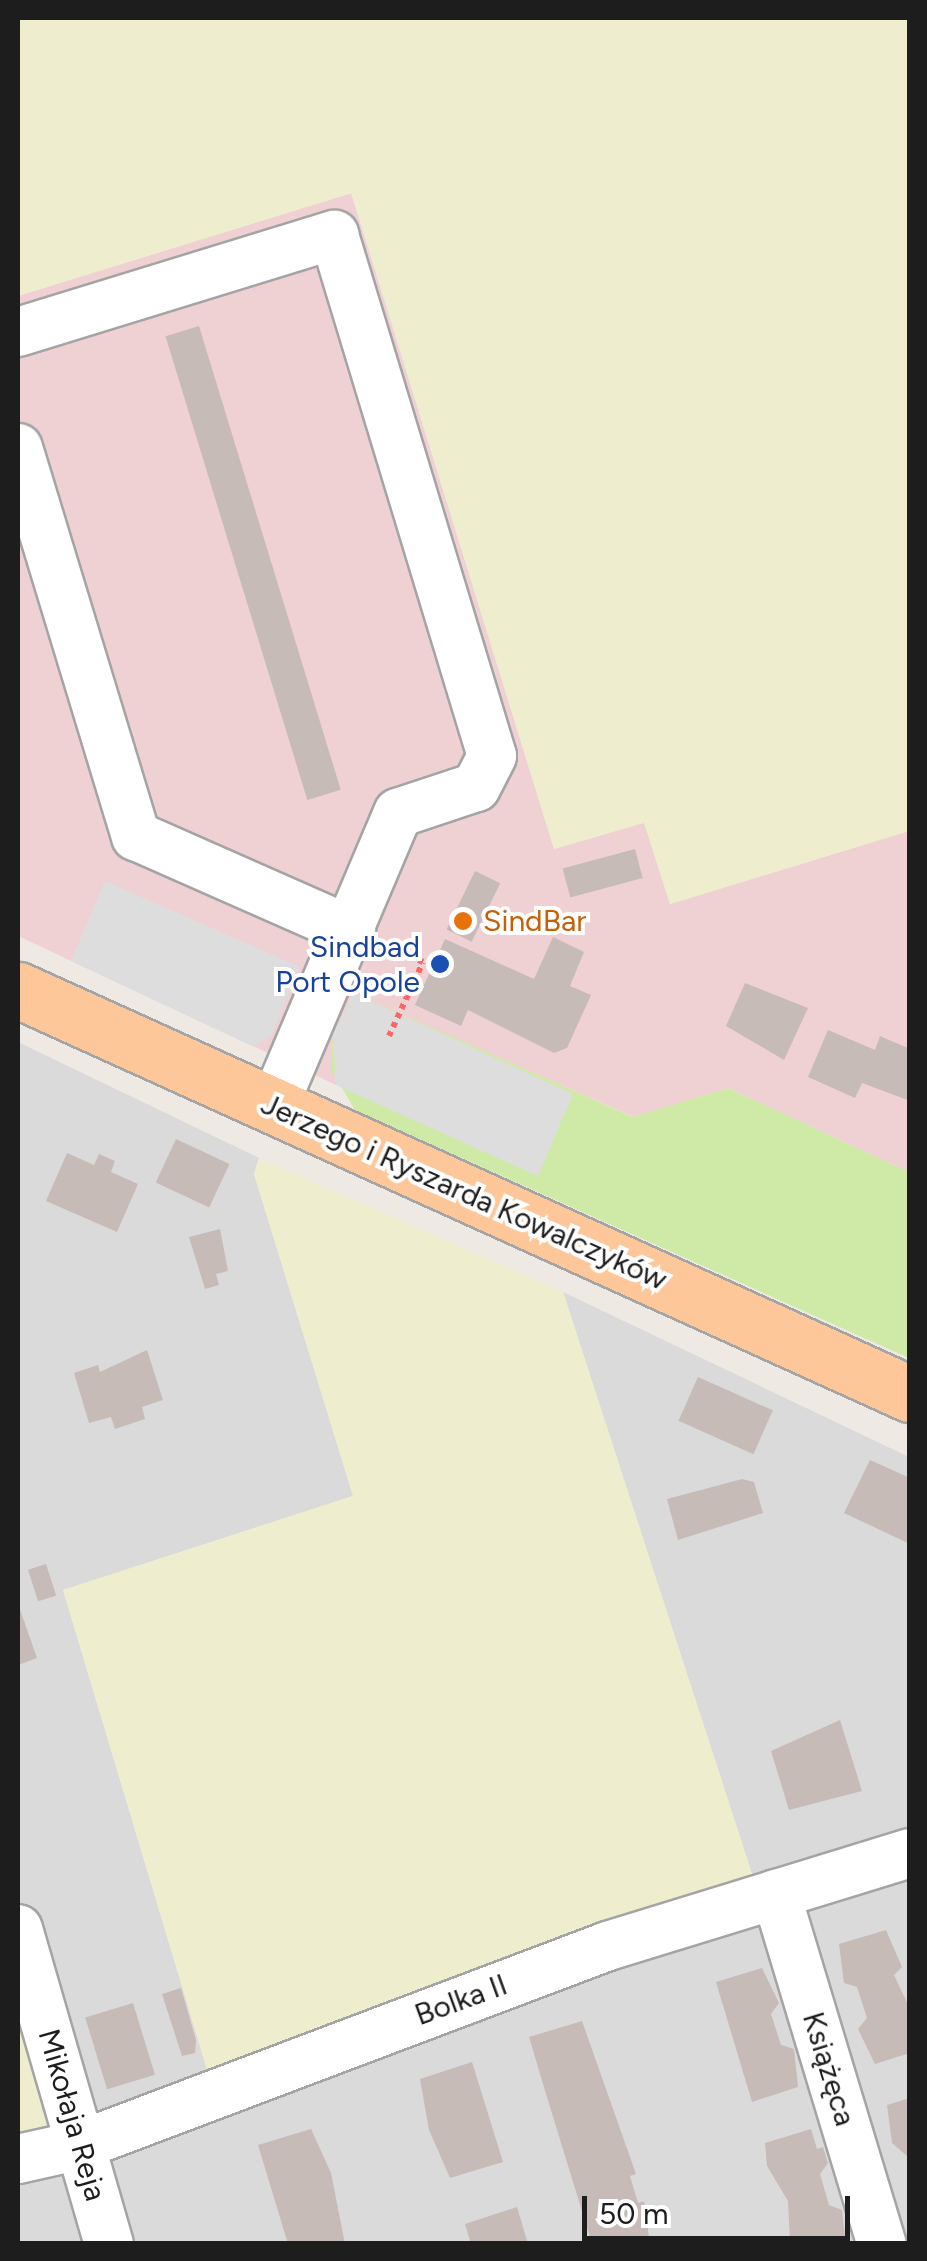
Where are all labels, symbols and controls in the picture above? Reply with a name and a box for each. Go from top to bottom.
place label: SindBar [483,903,586,939]
marker: SindBar [452,910,474,932]
place label: Sindbad Port Opole [275,929,420,1000]
marker: Sindbad Port Opole [429,953,451,975]
street label: Jerzego i Ryszarda Kowalczyków [256,1086,672,1298]
street label: Bolka II [410,1967,512,2033]
street label: Książęca [795,2008,863,2130]
street label: Mikołaja Reja [30,2025,114,2205]
scale bar [587,2176,854,2238]
text: 50 m [599,2195,668,2232]

